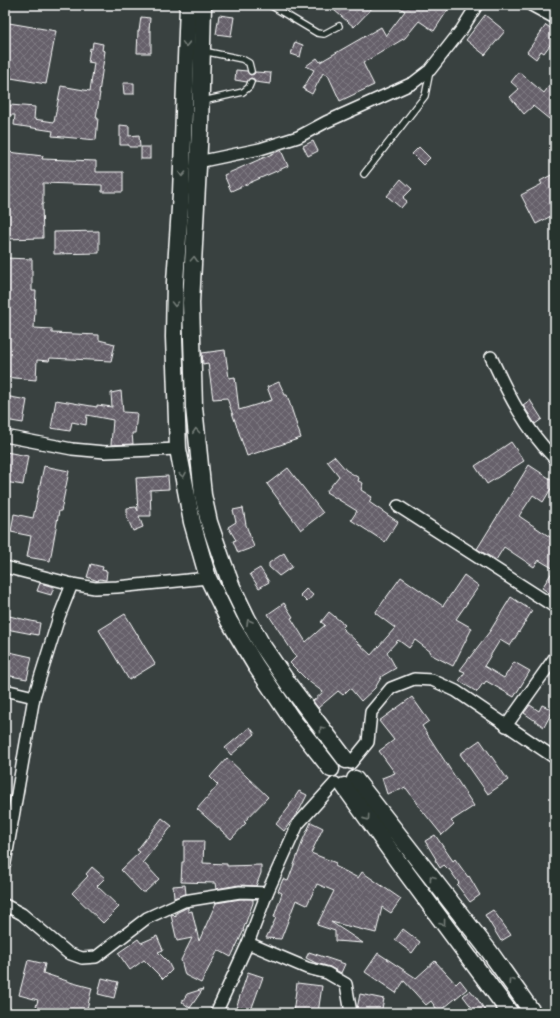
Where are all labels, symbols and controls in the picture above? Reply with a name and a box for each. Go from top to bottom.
one-way arrow [182,41,191,47]
one-way arrow [178,171,186,177]
one-way arrow [189,256,198,262]
one-way arrow [171,301,179,307]
one-way arrow [191,428,200,434]
one-way arrow [178,472,187,478]
one-way arrow [246,619,253,626]
one-way arrow [320,726,327,733]
one-way arrow [362,814,370,821]
one-way arrow [429,875,436,882]
one-way arrow [439,919,446,926]
one-way arrow [508,979,515,986]

